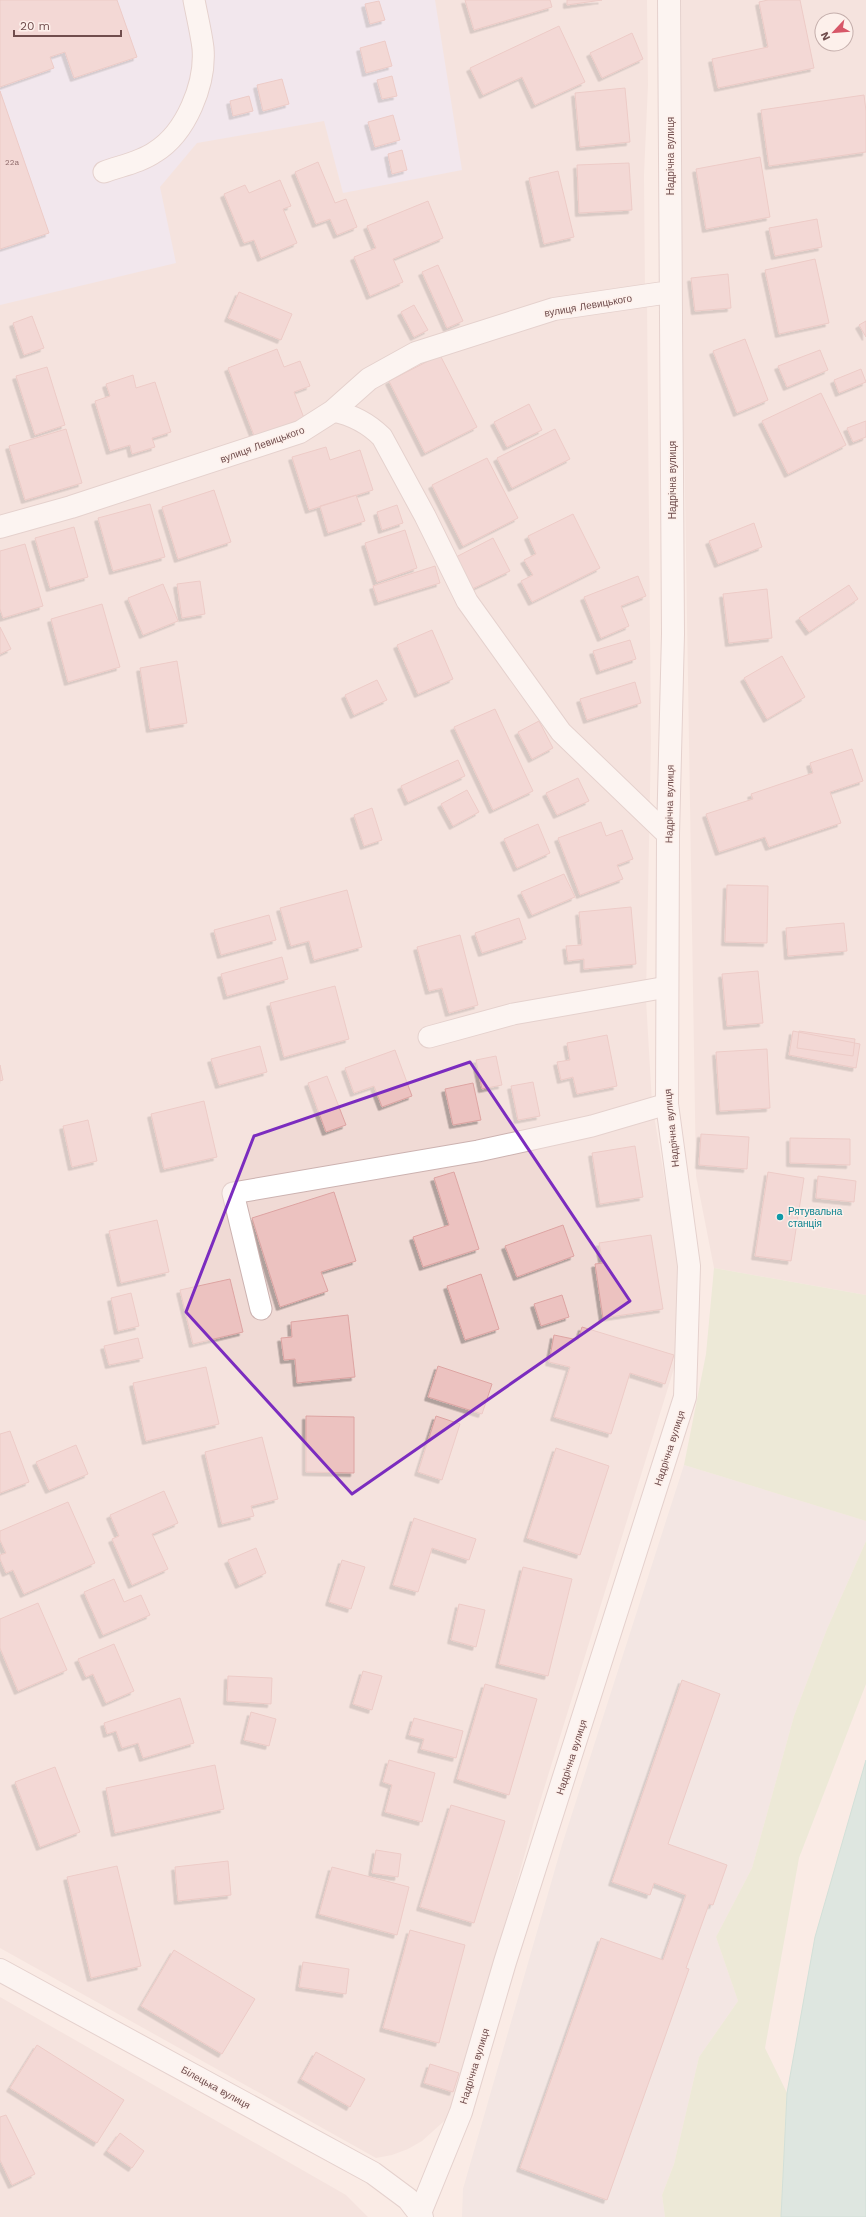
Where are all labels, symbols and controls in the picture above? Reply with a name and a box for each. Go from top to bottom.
scale bar [14,12,121,38]
north arrow [814,12,854,52]
text: 20 m [20,19,50,33]
text: N [818,30,833,43]
street label: Надрічна вулиця [665,117,676,195]
house number: 22а [5,158,19,167]
street label: вулиця Левицького [543,292,633,319]
street label: вулиця Левицького [219,424,306,465]
street label: Надрічна вулиця [667,441,678,519]
street label: Надрічна вулиця [663,765,676,843]
street label: Надрічна вулиця [662,1088,681,1168]
place label: Рятувальна станція [788,1206,843,1229]
marker: Рятувальна станція [775,1212,785,1222]
street label: Надрічна вулиця [652,1409,687,1487]
street label: Надрічна вулиця [554,1718,589,1796]
street label: Надрічна вулиця [458,2027,491,2105]
street label: Білецька вулиця [179,2064,252,2111]

